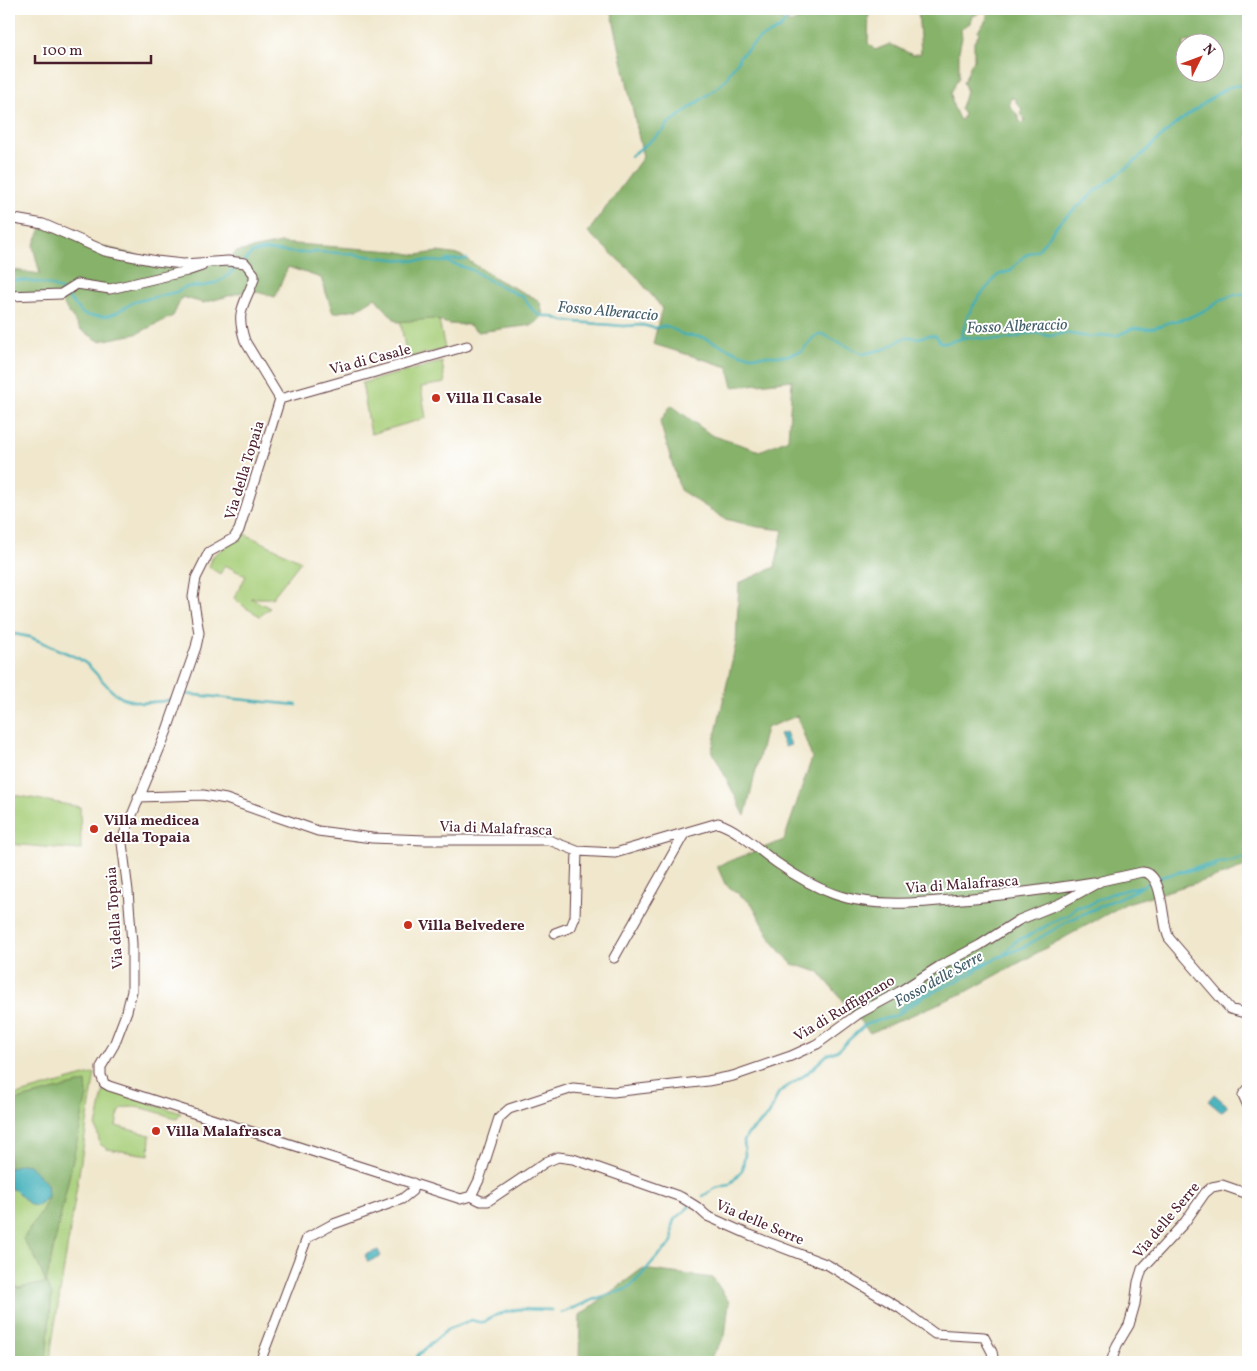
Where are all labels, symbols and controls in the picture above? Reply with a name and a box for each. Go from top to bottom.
scale bar [35,32,151,64]
north arrow [1174,32,1224,82]
text: N [1198,40,1219,60]
text: 100 m [42,41,82,62]
water label: Fosso Alberaccio [557,297,660,327]
water label: Fosso Alberaccio [966,314,1069,340]
street label: Via di Casale [327,340,413,381]
place label: Villa Il Casale [446,389,542,410]
marker: Villa Il Casale [430,392,442,404]
street label: Via della Topaia [220,418,271,523]
place label: Villa medicea della Topaia [104,811,199,849]
street label: Via di Malafrasca [439,817,553,842]
marker: Villa medicea della Topaia [88,823,100,835]
street label: Via della Topaia [101,866,130,970]
street label: Via di Malafrasca [905,871,1019,900]
place label: Villa Belvedere [418,916,525,937]
marker: Villa Belvedere [402,919,414,931]
water label: Fosso delle Serre [891,946,987,1013]
street label: Via di Ruffignano [790,971,899,1048]
place label: Villa Malafrasca [166,1122,282,1143]
marker: Villa Malafrasca [150,1125,162,1137]
street label: Via delle Serre [1129,1178,1205,1264]
street label: Via delle Serre [712,1195,807,1251]

